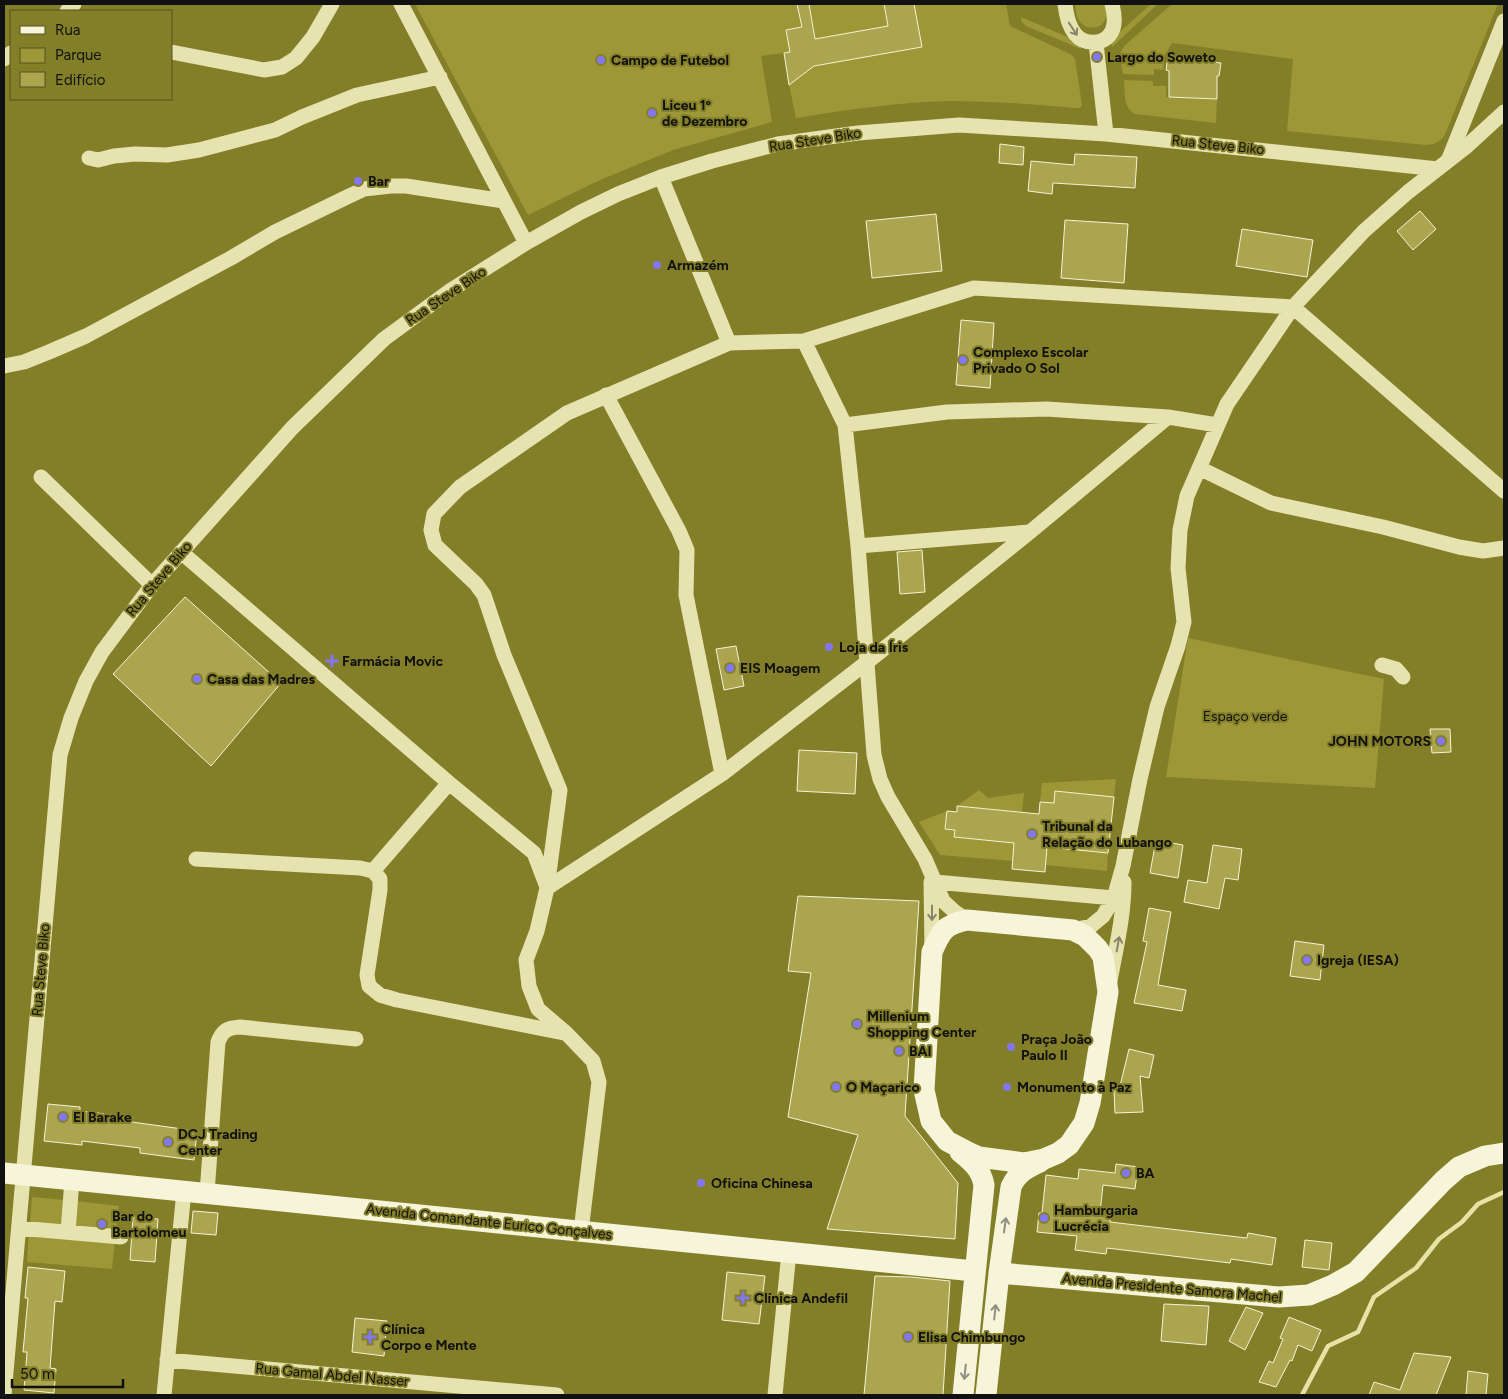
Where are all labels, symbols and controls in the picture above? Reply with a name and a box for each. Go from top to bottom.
legend [10,10,172,100]
text: Rua [55,21,80,39]
one-way arrow [1069,22,1079,36]
text: Parque [55,46,102,64]
place label: Largo do Soweto [1107,49,1216,66]
marker: Largo do Soweto [1091,51,1103,63]
place label: Campo de Futebol [611,52,729,69]
marker: Campo de Futebol [595,54,607,66]
text: Edifício [55,71,106,89]
place label: Liceu 1º de Dezembro [662,97,747,130]
marker: Liceu 1º de Dezembro [646,107,658,119]
street label: Rua Steve Biko [768,124,862,156]
street label: Rua Steve Biko [1171,132,1265,158]
place label: Bar [368,173,390,190]
marker: Bar [352,175,364,187]
place label: Armazém [667,257,729,274]
marker: Armazém [651,259,663,271]
street label: Rua Steve Biko [403,263,489,329]
place label: Complexo Escolar Privado O Sol [973,344,1089,377]
marker: Complexo Escolar Privado O Sol [957,354,969,366]
street label: Rua Steve Biko [123,538,195,620]
place label: Loja da Íris [839,639,909,656]
marker: Loja da Íris [823,641,835,653]
place label: Farmácia Movic [342,653,443,670]
marker: Farmácia Movic [326,655,338,667]
place label: EIS Moagem [740,660,820,677]
marker: EIS Moagem [724,662,736,674]
place label: Casa das Madres [207,671,315,688]
marker: Casa das Madres [191,673,203,685]
park label: Espaço verde [1203,708,1288,725]
place label: JOHN MOTORS [1328,733,1431,750]
marker: JOHN MOTORS [1435,735,1447,747]
place label: Tribunal da Relação do Lubango [1042,818,1172,851]
marker: Tribunal da Relação do Lubango [1026,828,1038,840]
one-way arrow [927,904,937,920]
street label: Rua Steve Biko [28,923,54,1017]
one-way arrow [1113,937,1123,953]
place label: Igreja (IESA) [1317,952,1399,969]
marker: Igreja (IESA) [1301,954,1313,966]
place label: Millenium Shopping Center [867,1008,977,1041]
marker: Millenium Shopping Center [851,1018,863,1030]
place label: Praça João Paulo II [1021,1031,1092,1064]
marker: Praça João Paulo II [1005,1041,1017,1053]
place label: BAI [909,1043,932,1060]
marker: BAI [893,1045,905,1057]
place label: O Maçarico [846,1079,920,1096]
place label: Monumento à Paz [1017,1079,1131,1096]
marker: O Maçarico [830,1081,842,1093]
marker: Monumento à Paz [1001,1081,1013,1093]
place label: El Barake [73,1109,132,1126]
marker: El Barake [57,1111,69,1123]
place label: DCJ Trading Center [178,1126,258,1159]
marker: DCJ Trading Center [162,1136,174,1148]
place label: BA [1136,1165,1155,1182]
marker: BA [1120,1167,1132,1179]
place label: Oficina Chinesa [711,1175,813,1192]
marker: Oficina Chinesa [695,1177,707,1189]
street label: Avenida Comandante Eurico Gonçalves [365,1201,613,1243]
place label: Hamburgaria Lucrécia [1054,1202,1138,1235]
place label: Bar do Bartolomeu [112,1208,187,1241]
marker: Hamburgaria Lucrécia [1038,1212,1050,1224]
one-way arrow [1001,1217,1011,1233]
marker: Bar do Bartolomeu [96,1218,108,1230]
street label: Avenida Presidente Samora Machel [1061,1270,1283,1306]
place label: Clínica Andefil [754,1290,848,1307]
marker: Clínica Andefil [736,1291,750,1305]
one-way arrow [990,1304,1000,1320]
place label: Clínica Corpo e Mente [381,1321,477,1354]
place label: Elisa Chimbungo [918,1329,1025,1346]
marker: Clínica Corpo e Mente [363,1330,377,1344]
marker: Elisa Chimbungo [902,1331,914,1343]
scale bar [12,1356,124,1388]
street label: Rua Gamal Abdel Nasser [255,1360,410,1390]
one-way arrow [960,1363,970,1379]
text: 50 m [20,1365,55,1383]

